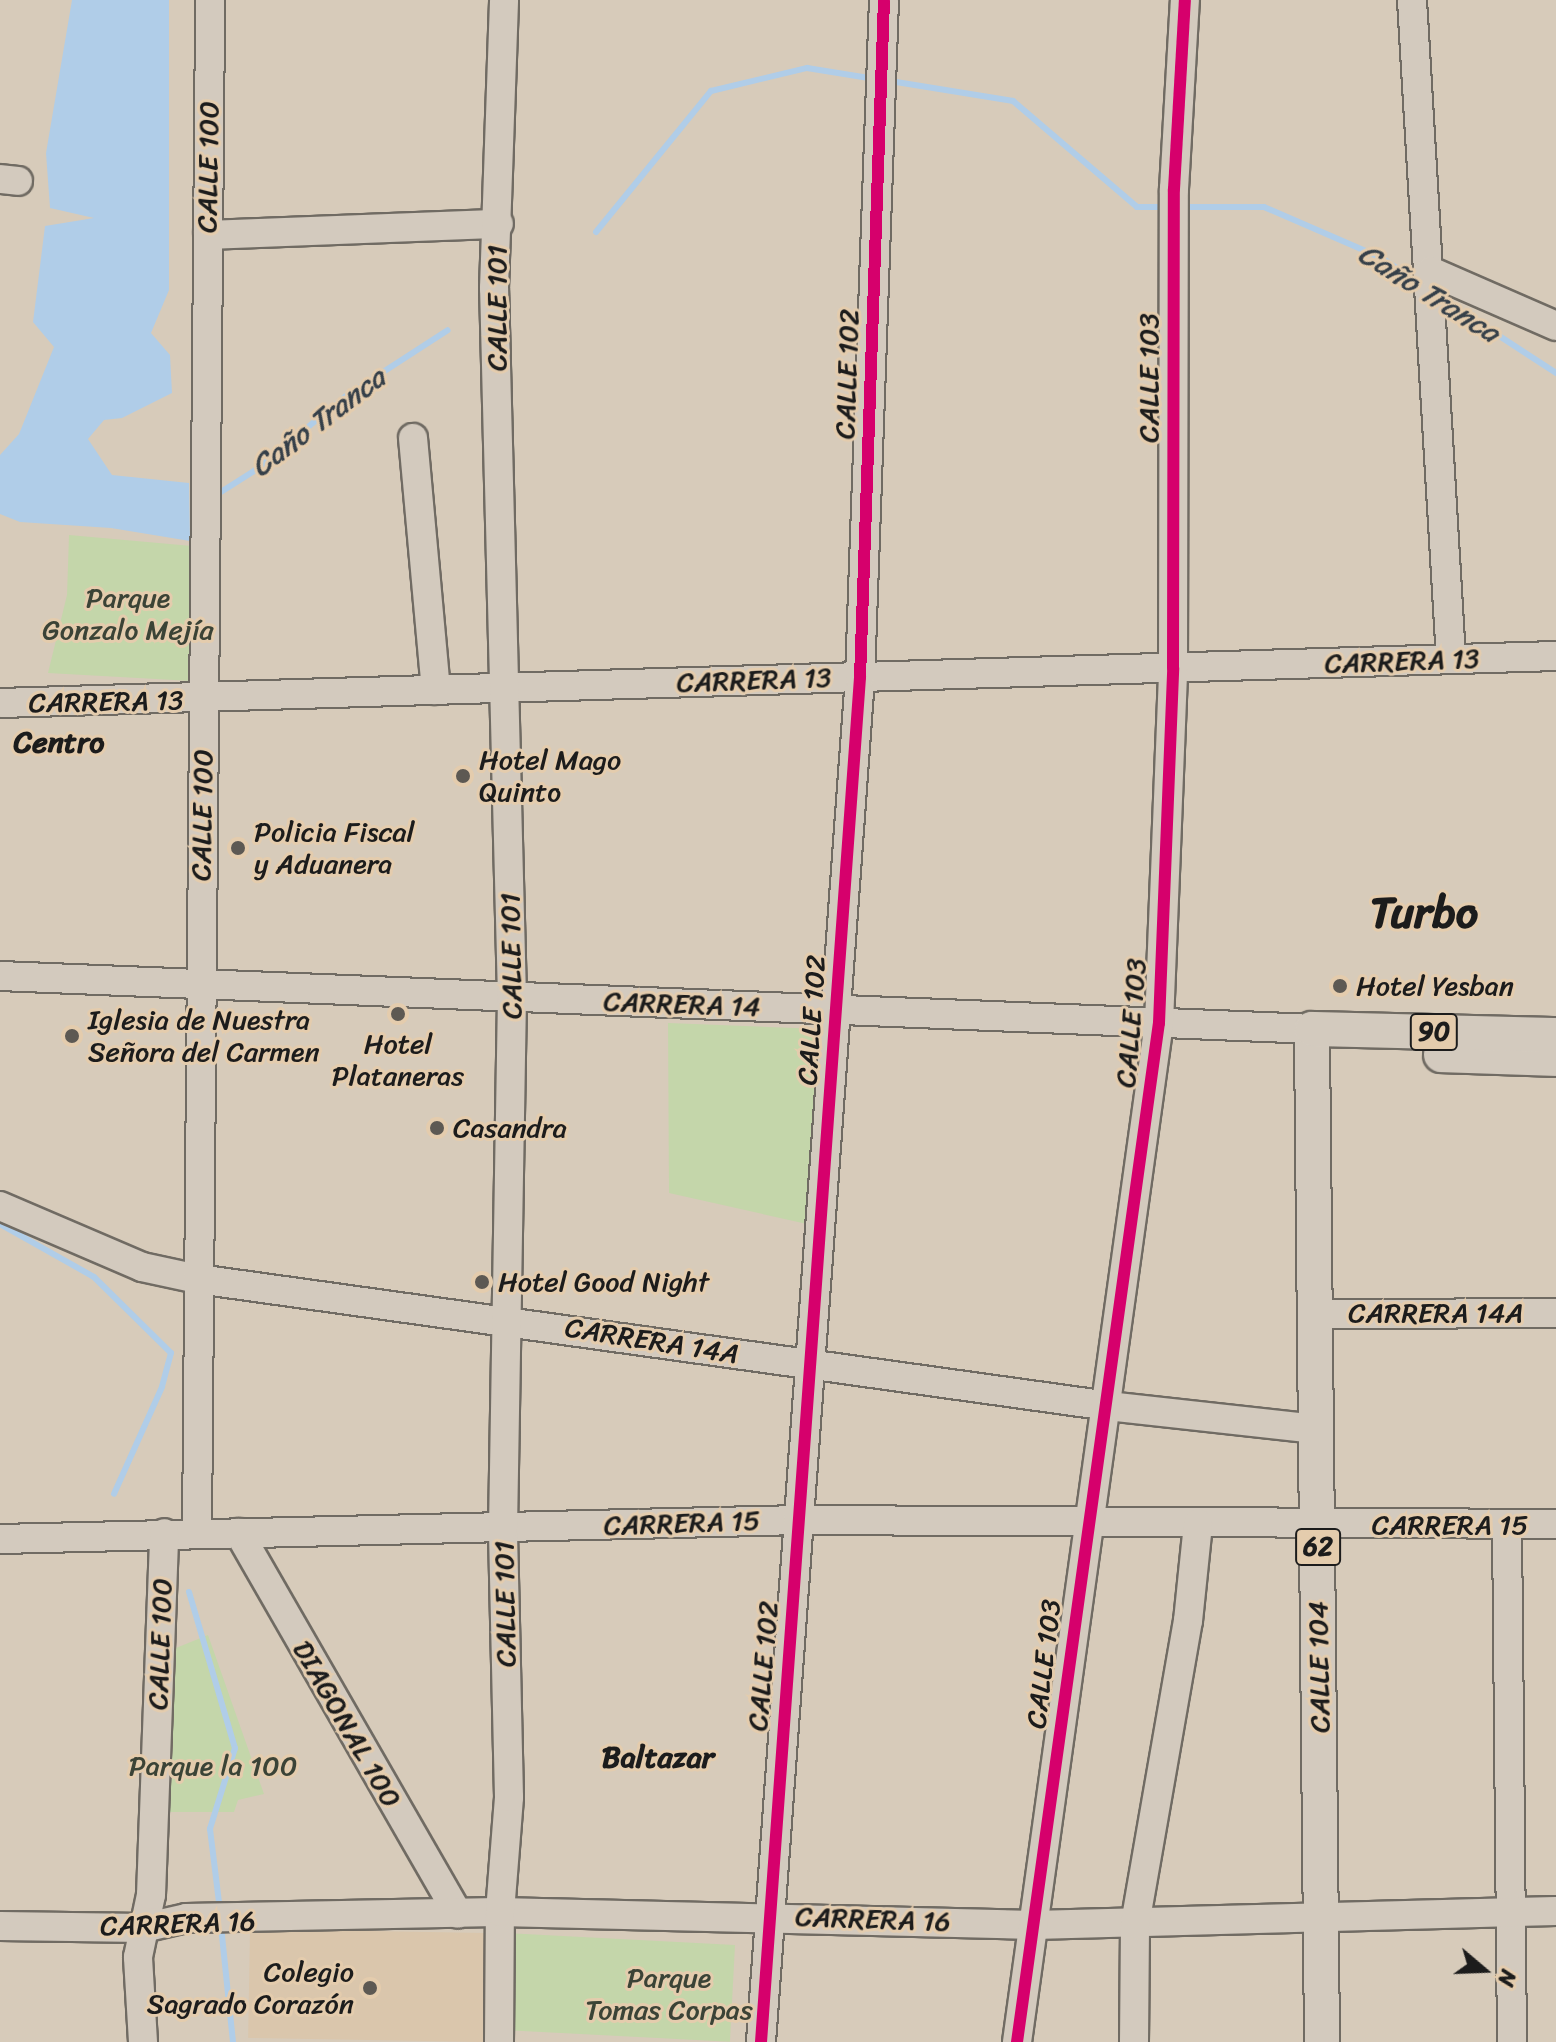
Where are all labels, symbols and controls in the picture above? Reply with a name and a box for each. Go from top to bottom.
street label: CALLE 100 [190,101,226,233]
water label: Caño Tranca [1351,235,1507,351]
street label: CALLE 101 [480,245,514,371]
street label: CALLE 102 [828,308,866,440]
street label: CALLE 103 [1132,313,1166,443]
water label: Caño Tranca [243,359,393,485]
park label: Parque Gonzalo Mejía [42,581,214,647]
street label: CARRERA 13 [1324,642,1480,680]
street label: CARRERA 13 [676,661,832,699]
street label: CARRERA 13 [28,684,184,720]
district label: Centro [14,724,104,760]
place label: Hotel Mago Quinto [479,743,620,809]
street label: CALLE 100 [184,749,220,881]
marker: Hotel Mago Quinto [454,767,472,785]
place label: Policia Fiscal y Aduanera [254,815,416,881]
marker: Policia Fiscal y Aduanera [229,839,247,857]
district label: Turbo [1370,886,1478,938]
street label: CALLE 101 [493,893,529,1019]
street label: CALLE 102 [791,954,833,1086]
street label: CALLE 103 [1109,957,1153,1089]
place label: Hotel Yesban [1356,969,1516,1003]
marker: Hotel Yesban [1331,977,1349,995]
street label: CARRERA 14 [603,984,761,1024]
place label: Iglesia de Nuestra Señora del Carmen [88,1003,321,1069]
marker: Hotel Plataneras [389,1005,407,1023]
road number: 90 [1408,1010,1460,1054]
marker: Iglesia de Nuestra Señora del Carmen [63,1027,81,1045]
place label: Hotel Plataneras [332,1027,464,1093]
place label: Casandra [453,1111,567,1145]
marker: Casandra [428,1119,446,1137]
place label: Hotel Good Night [498,1265,709,1299]
marker: Hotel Good Night [473,1273,491,1291]
street label: CARRERA 14A [1348,1296,1524,1330]
street label: CARRERA 14A [563,1311,741,1371]
street label: CARRERA 15 [603,1503,761,1543]
street label: CARRERA 15 [1372,1508,1528,1542]
road number: 62 [1294,1525,1342,1569]
street label: CALLE 101 [487,1541,523,1667]
street label: CALLE 100 [141,1577,179,1711]
street label: CALLE 103 [1019,1598,1069,1730]
street label: CALLE 102 [741,1600,785,1732]
street label: CALLE 104 [1301,1601,1337,1733]
street label: DIAGONAL 100 [286,1635,408,1813]
district label: Baltazar [602,1739,714,1775]
park label: Parque la 100 [129,1749,297,1783]
street label: CARRERA 16 [795,1899,951,1939]
street label: CARRERA 16 [100,1904,256,1944]
north arrow [1444,1930,1524,2010]
place label: Colegio Sagrado Corazón [147,1955,354,2021]
park label: Parque Tomas Corpas [586,1961,752,2027]
text: N [1486,1964,1528,1992]
marker: Colegio Sagrado Corazón [361,1979,379,1997]

